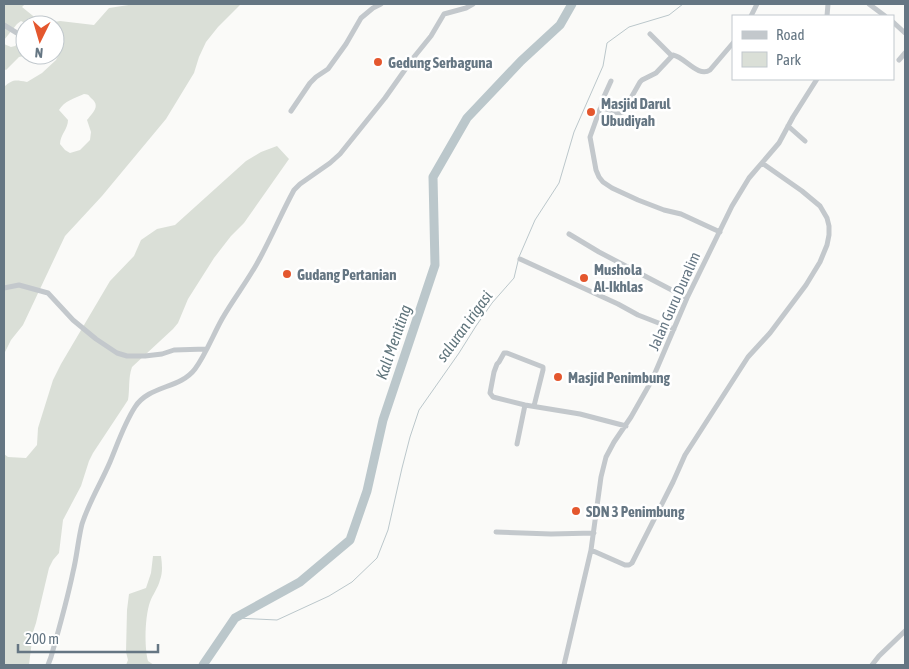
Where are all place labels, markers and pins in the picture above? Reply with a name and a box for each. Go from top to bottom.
place label: Gedung Serbaguna [388,54,492,71]
marker: Gedung Serbaguna [372,56,384,68]
place label: Masjid Darul Ubudiyah [601,95,671,129]
marker: Masjid Darul Ubudiyah [585,106,597,118]
place label: Mushola Al-Ikhlas [593,261,644,295]
place label: Gudang Pertanian [297,266,397,283]
marker: Gudang Pertanian [281,268,293,280]
marker: Mushola Al-Ikhlas [578,272,590,284]
place label: Masjid Penimbung [568,369,671,386]
marker: Masjid Penimbung [552,371,564,383]
place label: SDN 3 Penimbung [586,503,685,520]
marker: SDN 3 Penimbung [570,505,582,517]

